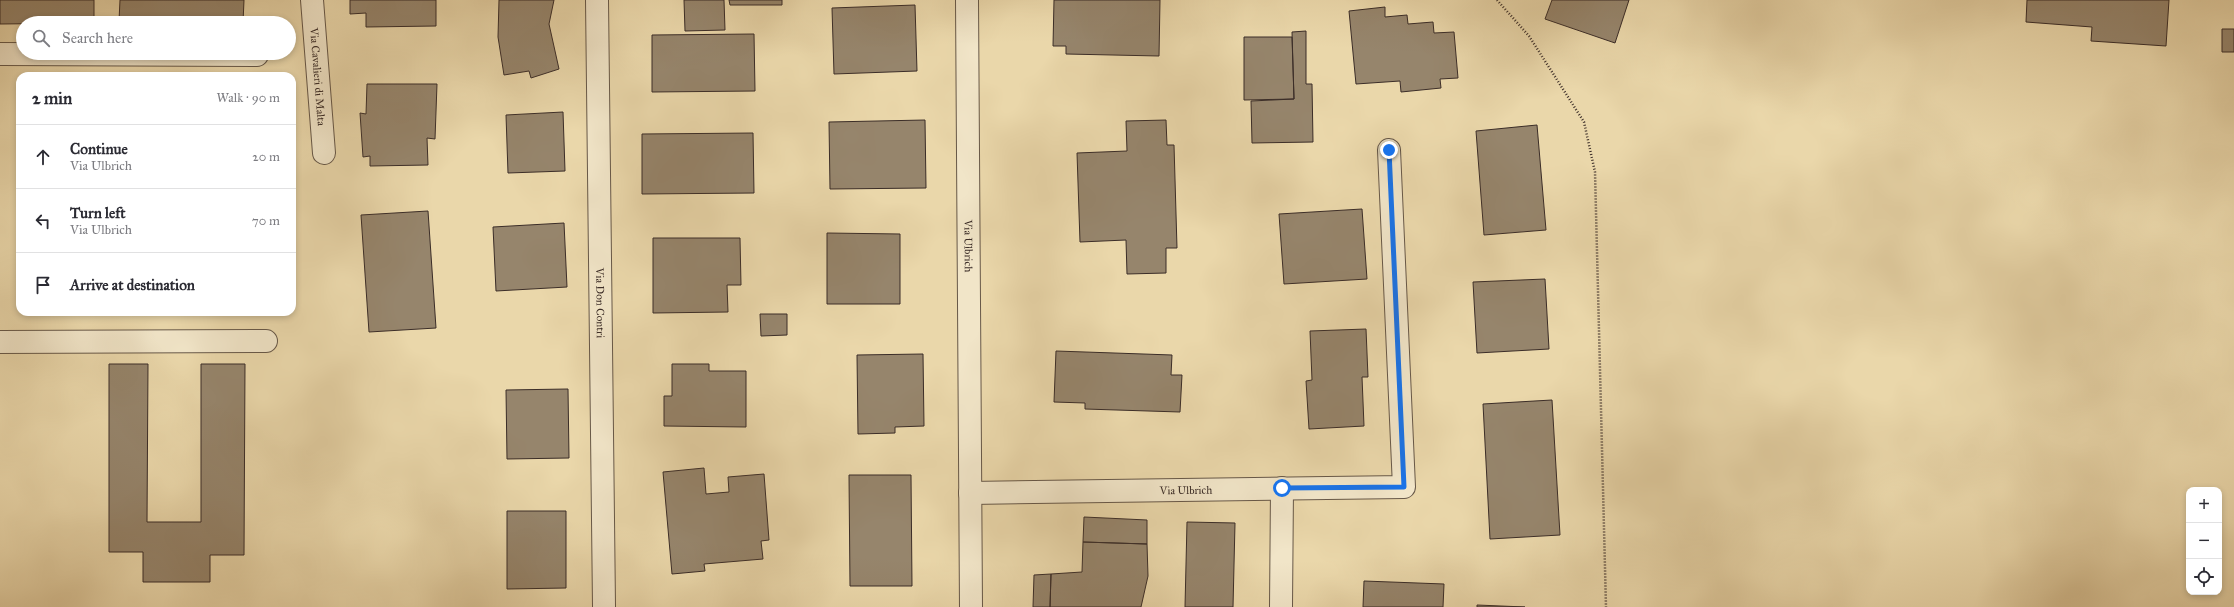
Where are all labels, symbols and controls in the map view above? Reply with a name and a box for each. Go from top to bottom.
search box [16,16,296,60]
street label: Via Cavalieri di Malta [308,26,328,127]
icon: search [30,27,52,49]
text: Search here [62,29,133,47]
text: 2 min [32,88,72,109]
text: Walk · 90 m [217,90,280,106]
text: Continue [70,140,128,158]
route end [1380,141,1398,159]
icon: ahead [32,146,54,168]
text: 20 m [252,149,280,165]
text: Via Ulbrich [70,158,132,174]
text: Turn left [70,204,126,222]
icon: left [32,210,54,232]
text: 70 m [252,213,280,229]
street label: Via Ulbrich [962,219,975,272]
text: Via Ulbrich [70,222,132,238]
street label: Via Don Contri [594,267,607,338]
icon: arrive [32,274,54,296]
text: Arrive at destination [70,276,195,294]
route start [1273,479,1291,497]
street label: Via Ulbrich [1159,483,1212,497]
map controls [2186,487,2222,595]
button: + [2186,487,2222,523]
button: − [2186,523,2222,559]
button: locate [2186,559,2222,595]

